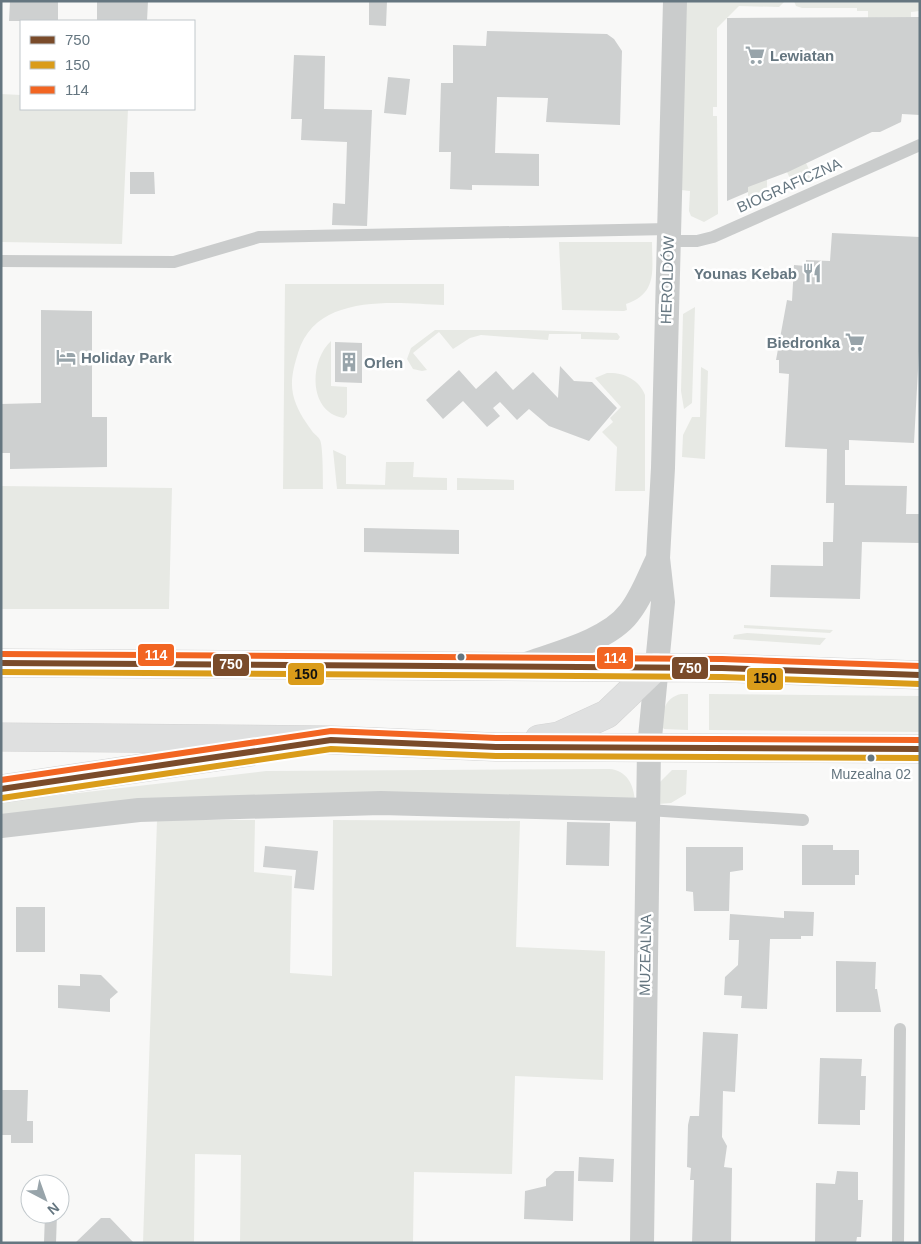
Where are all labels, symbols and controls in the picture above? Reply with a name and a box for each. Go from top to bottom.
legend [20,20,195,110]
text: 750 [65,31,90,48]
supermarket icon: Lewiatan [744,44,766,66]
place label: Lewiatan [770,47,834,64]
text: 150 [65,56,90,73]
text: 114 [65,81,89,98]
street label: BIOGRAFICZNA [734,154,844,216]
street label: HEROLDÓW [657,235,677,324]
restaurant icon: Younas Kebab [801,262,823,284]
place label: Younas Kebab [694,265,797,282]
supermarket icon: Biedronka [844,331,866,353]
place label: Biedronka [767,334,841,351]
hotel icon: Holiday Park [55,346,77,368]
place label: Holiday Park [81,349,173,366]
building icon: Orlen [338,351,360,373]
place label: Orlen [364,354,403,371]
line badge: 114 [137,643,175,667]
line badge: 114 [596,646,634,670]
text: 114 [145,647,168,663]
text: 114 [604,650,627,666]
unlabelled marker [456,652,466,662]
line badge: 750 [212,653,250,677]
text: 750 [219,656,243,672]
line badge: 750 [671,656,709,680]
text: 750 [678,660,702,676]
line badge: 150 [287,662,325,686]
text: 150 [294,666,318,682]
line badge: 150 [746,667,784,691]
text: 150 [753,670,777,686]
marker: Muzealna 02 [866,753,876,763]
place label: Muzealna 02 [831,766,911,782]
street label: MUZEALNA [636,914,654,996]
north arrow [20,1174,70,1224]
text: N [44,1199,63,1218]

